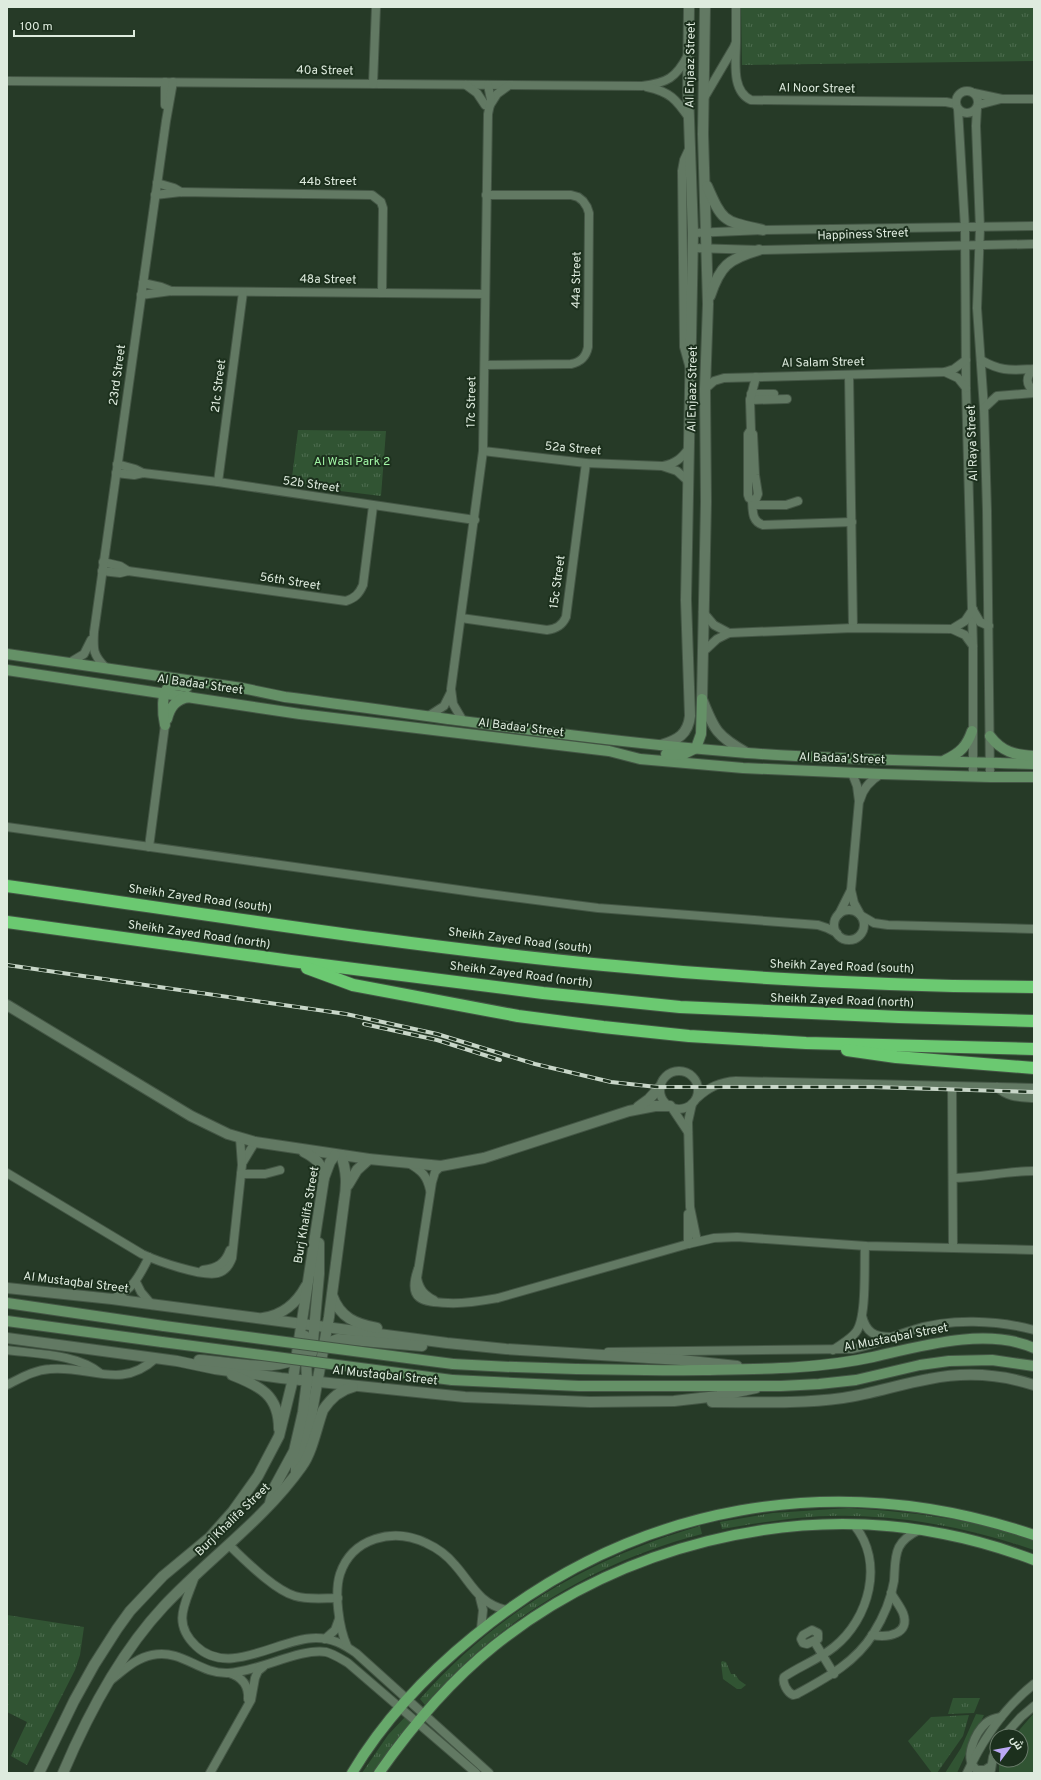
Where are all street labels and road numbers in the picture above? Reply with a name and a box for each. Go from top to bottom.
street label: Al Enjaaz Street [682,22,700,108]
street label: 40a Street [296,63,354,79]
street label: Al Noor Street [779,80,855,98]
street label: 44b Street [299,174,357,190]
street label: Happiness Street [817,225,909,245]
street label: 44a Street [569,251,585,309]
street label: 48a Street [299,272,357,288]
street label: 23rd Street [106,343,130,407]
street label: Al Enjaaz Street [684,346,702,432]
street label: Al Salam Street [781,354,865,372]
street label: 21c Street [208,358,230,414]
street label: 17c Street [464,376,480,428]
street label: Al Raya Street [964,404,982,482]
street label: 52a Street [544,439,602,459]
street label: 52b Street [281,473,341,497]
street label: 15c Street [546,554,570,610]
street label: 56th Street [258,569,322,595]
street label: Al Badaa' Street [156,671,244,699]
street label: Al Badaa' Street [477,715,565,741]
street label: Al Badaa' Street [799,749,885,769]
street label: Sheikh Zayed Road (south) [127,881,273,917]
street label: Sheikh Zayed Road (north) [127,917,271,953]
street label: Sheikh Zayed Road (south) [447,924,593,958]
street label: Sheikh Zayed Road (south) [769,956,915,978]
street label: Sheikh Zayed Road (north) [449,958,593,992]
street label: Sheikh Zayed Road (north) [770,990,914,1012]
street label: Burj Khalifa Street [291,1165,323,1265]
street label: Al Mustaqbal Street [22,1269,130,1297]
street label: Al Mustaqbal Street [842,1320,950,1356]
street label: Al Mustaqbal Street [331,1363,439,1389]
street label: Burj Khalifa Street [192,1480,274,1560]

